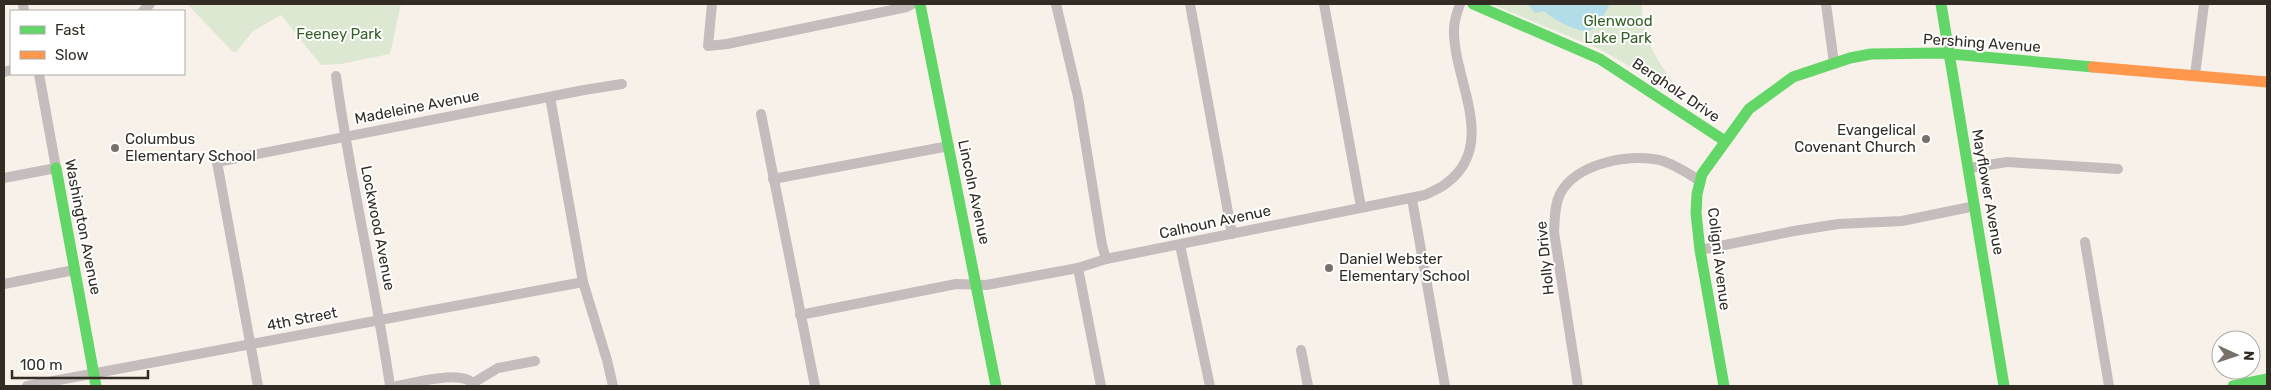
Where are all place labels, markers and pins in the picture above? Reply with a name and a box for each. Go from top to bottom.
place label: Evangelical Covenant Church [1794,121,1916,156]
place label: Columbus Elementary School [125,130,256,165]
marker: Evangelical Covenant Church [1920,133,1932,145]
marker: Columbus Elementary School [109,142,121,154]
place label: Daniel Webster Elementary School [1339,250,1470,285]
marker: Daniel Webster Elementary School [1323,262,1335,274]

